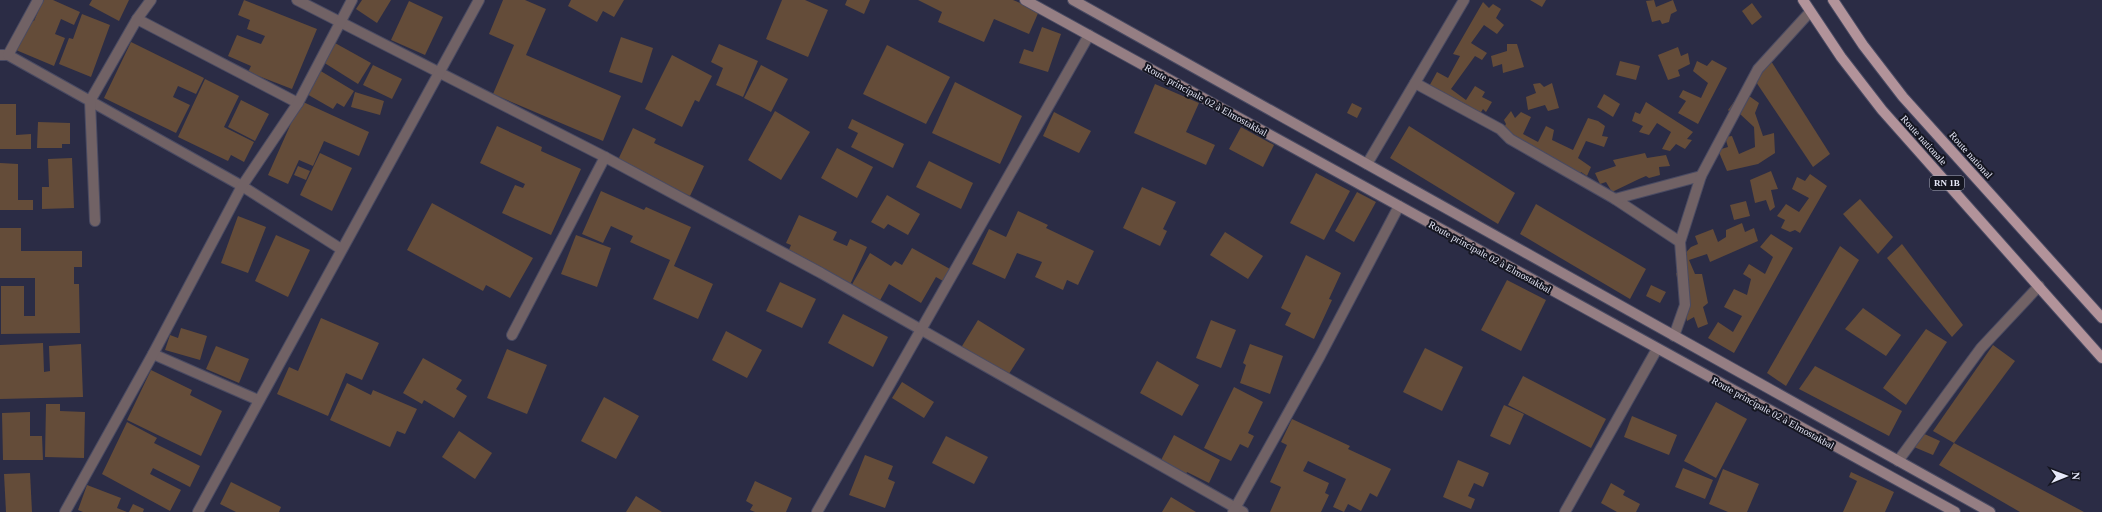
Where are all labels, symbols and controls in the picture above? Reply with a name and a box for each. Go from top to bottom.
street label: Route principale 02 à Elmostakbal [1143,62,1269,138]
street label: Route nationale [1899,113,1950,168]
street label: Route national [1947,130,1995,181]
road number: RN 1B [1930,176,1964,190]
street label: Route principale 02 à Elmostakbal [1427,219,1553,295]
street label: Route principale 02 à Elmostakbal [1710,375,1836,451]
north arrow [2046,456,2086,496]
text: N [2070,472,2082,480]

